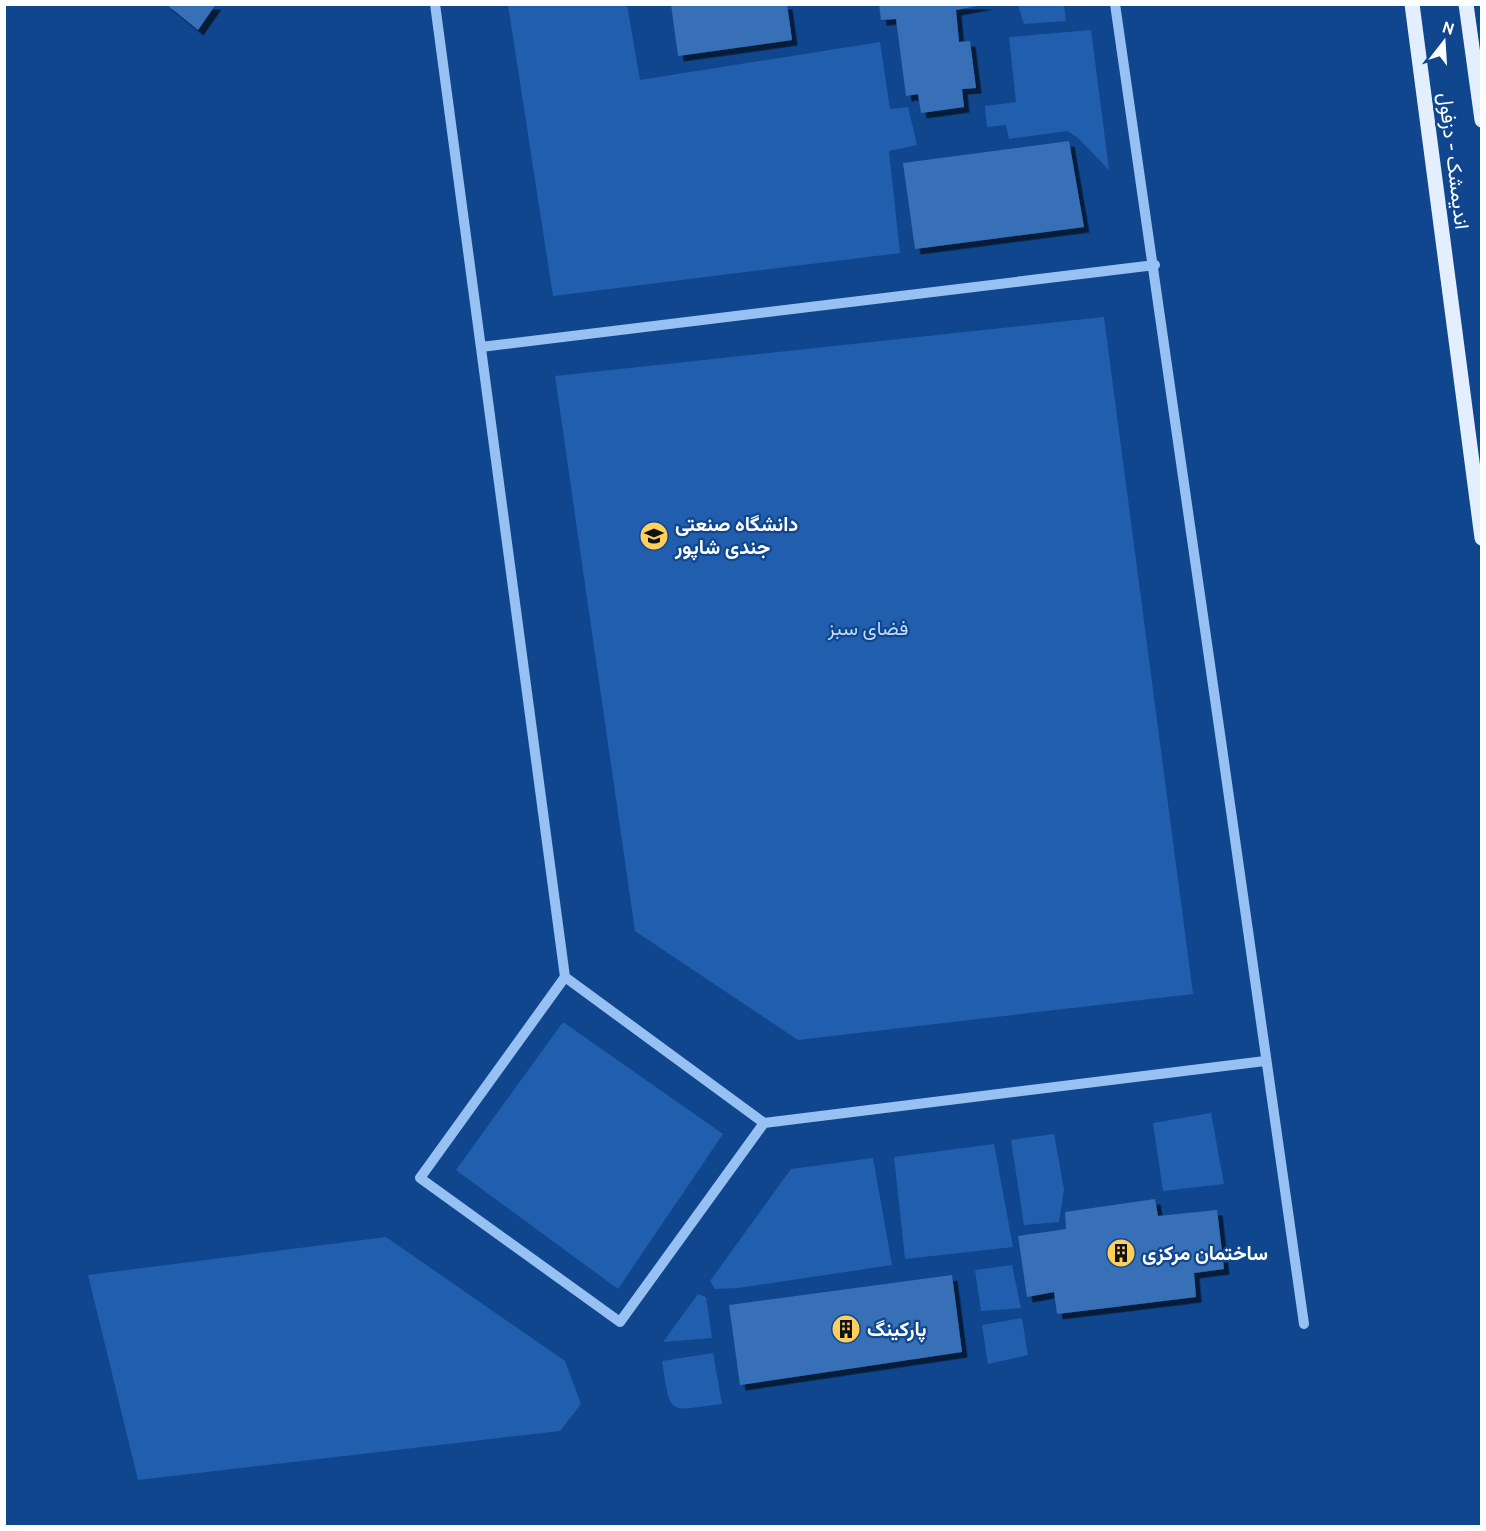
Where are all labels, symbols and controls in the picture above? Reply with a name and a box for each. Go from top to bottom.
north arrow [1414,12,1474,72]
text: N [1440,17,1456,39]
street label: اندیمشک - دزفول [1433,91,1474,231]
place label: دانشگاه صنعتی جندی شاپور [674,512,798,561]
school or university icon: دانشگاه صنعتی جندی شاپور [638,520,670,552]
park label: فضای سبز [827,616,908,641]
building icon: ساختمان مرکزی [1105,1237,1137,1269]
place label: ساختمان مرکزی [1142,1241,1268,1266]
building icon: پارکینگ [830,1313,862,1345]
place label: پارکینگ [867,1317,926,1343]

